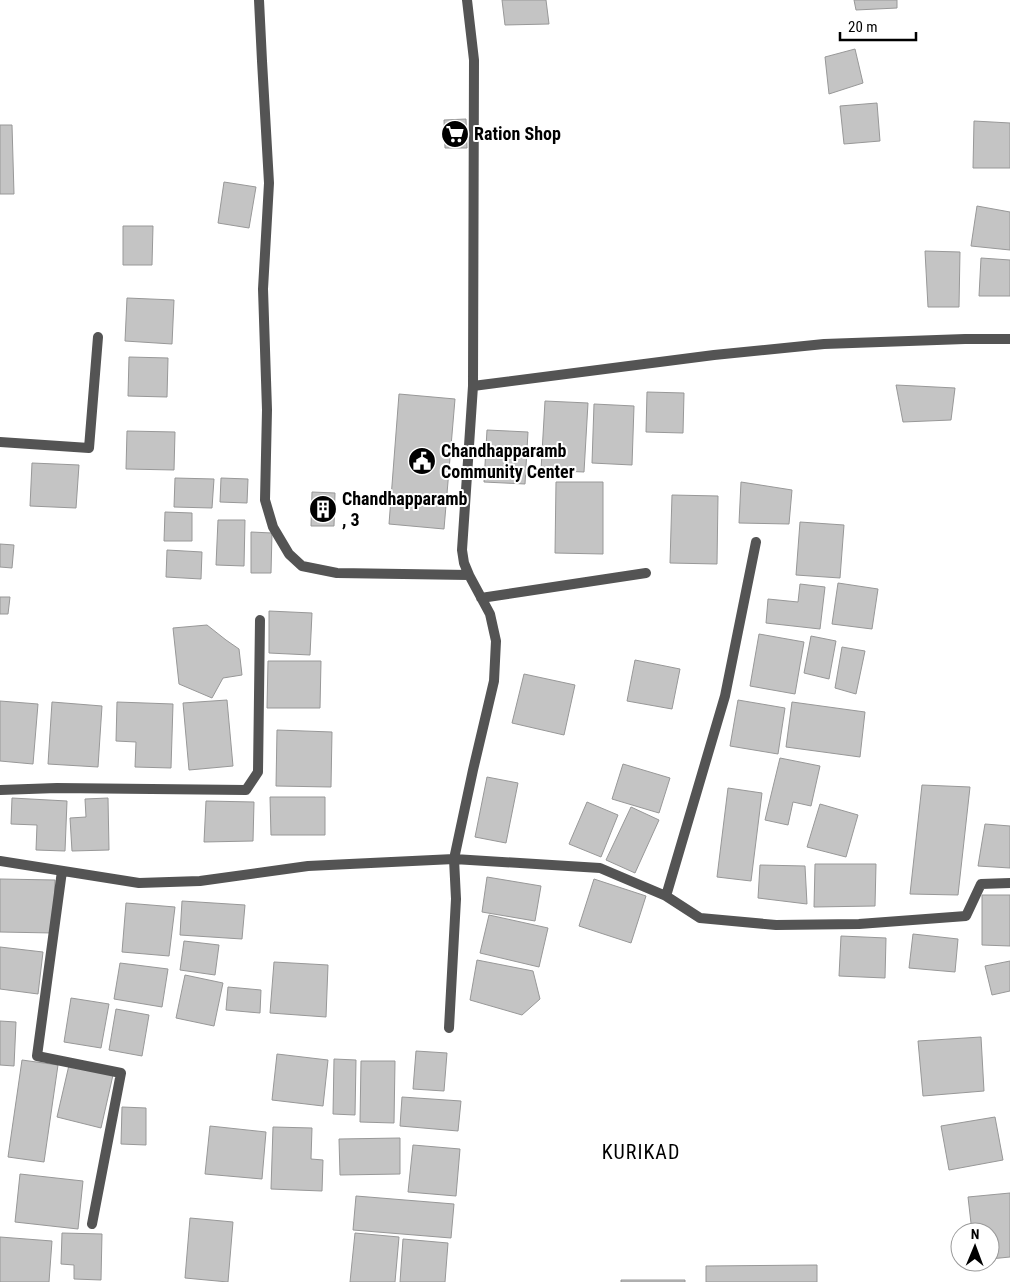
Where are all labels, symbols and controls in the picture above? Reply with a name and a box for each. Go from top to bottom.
scale bar [840,10,916,42]
text: 20 m [848,18,878,36]
supermarket icon: Ration Shop [440,119,470,149]
place label: Ration Shop [474,123,561,144]
place label: Chandhapparamb Community Center [441,440,575,482]
public building icon: Chandhapparamb Community Center [407,446,437,476]
place label: Chandhapparamb , 3 [342,488,468,530]
building icon: Chandhapparamb , 3 [308,494,338,524]
district label: KURIKAD [602,1140,680,1164]
north arrow [950,1222,1000,1272]
text: N [971,1226,980,1242]

